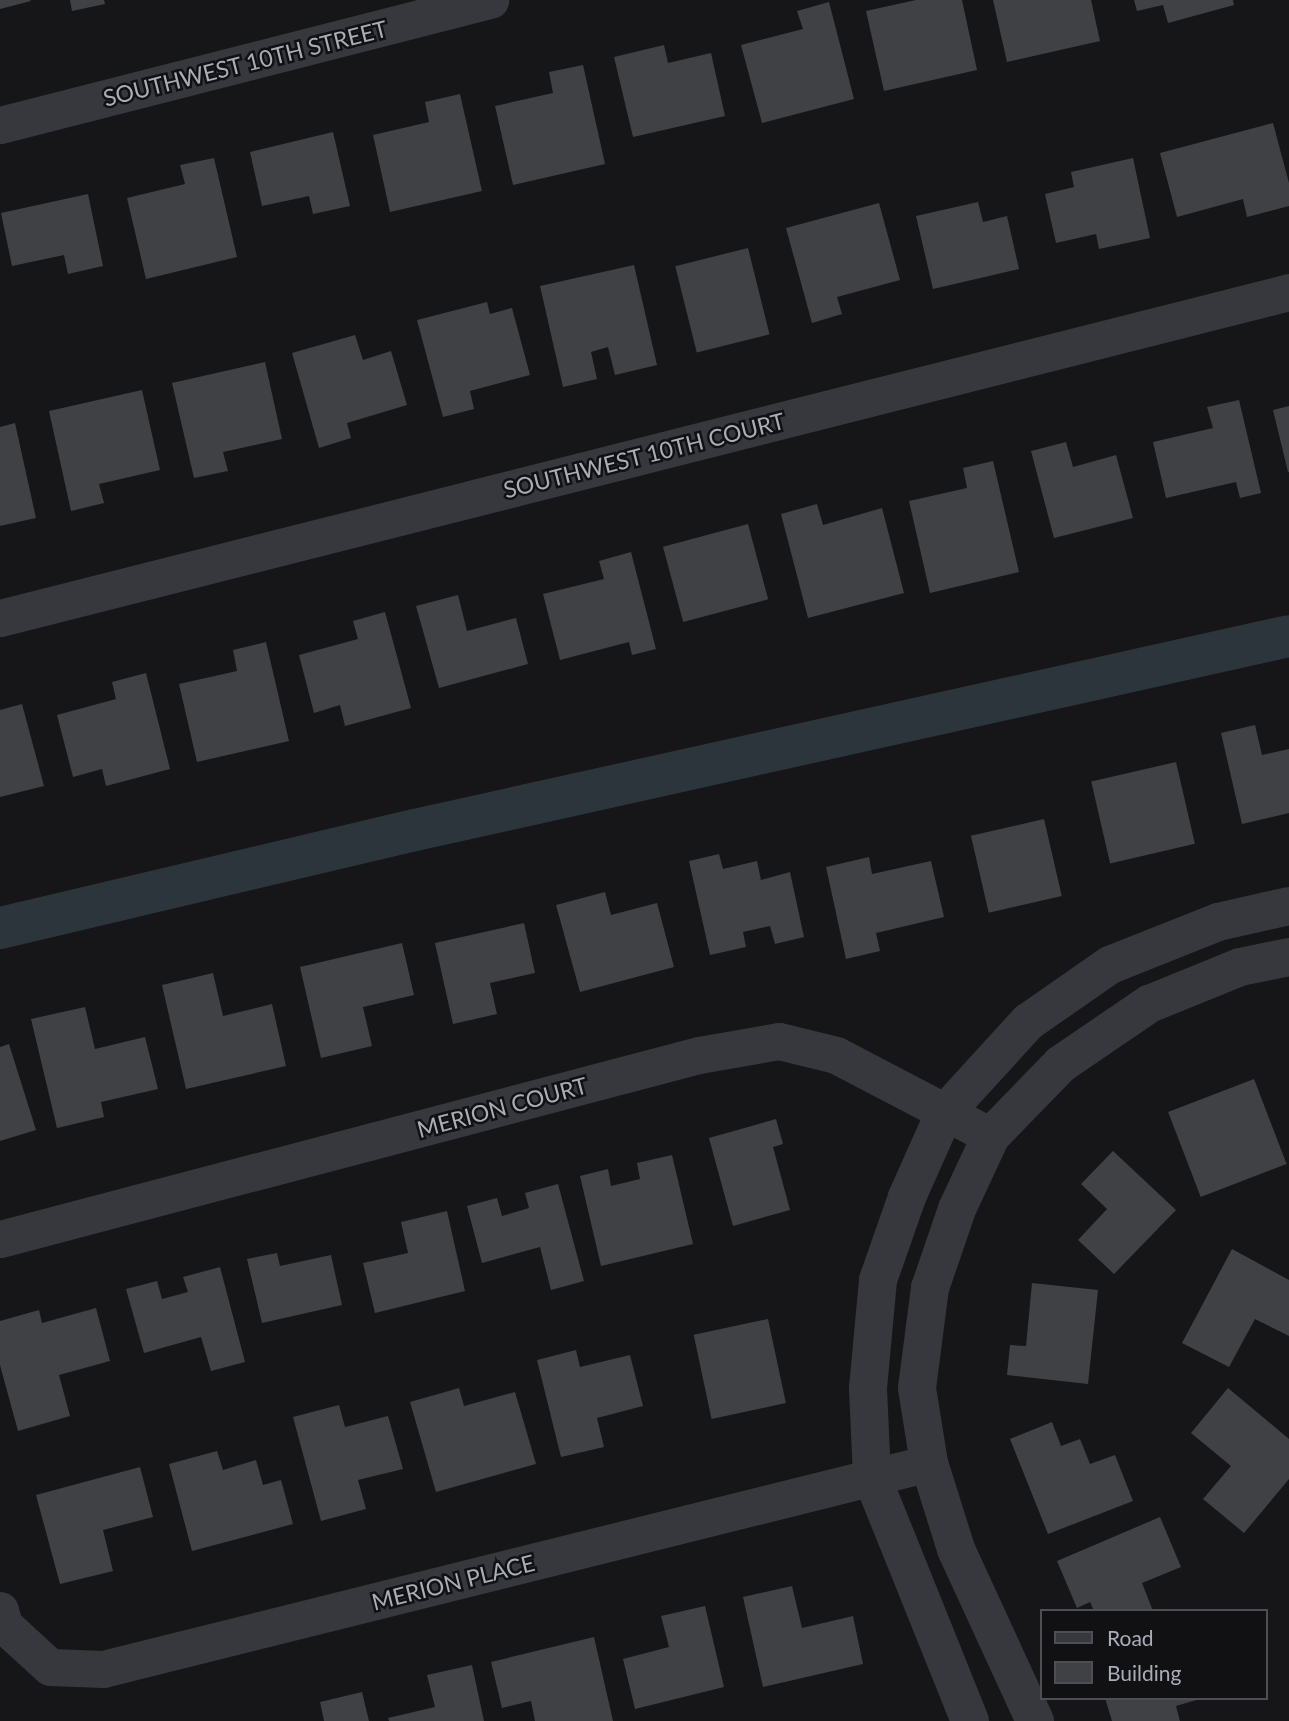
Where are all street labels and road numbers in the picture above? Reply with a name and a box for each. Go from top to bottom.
street label: SOUTHWEST 10TH STREET [100,14,390,112]
street label: SOUTHWEST 10TH COURT [500,407,788,503]
street label: MERION COURT [414,1071,590,1143]
street label: MERION PLACE [369,1548,537,1616]

